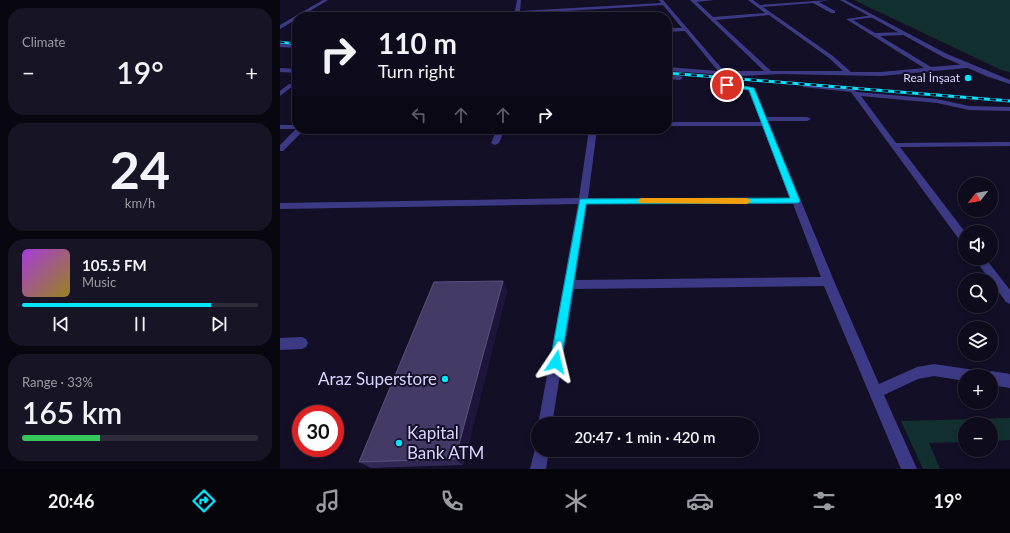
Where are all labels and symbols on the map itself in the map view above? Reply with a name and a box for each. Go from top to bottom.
pin [710,68,744,102]
place label: Real İnşaat [903,70,961,85]
marker: Real İnşaat [963,73,973,83]
north arrow [958,177,998,217]
position arrow [535,341,577,383]
place label: Araz Superstore [318,368,437,389]
marker: Araz Superstore [440,374,450,384]
speed limit sign: 30 [292,405,344,457]
place label: Kapital Bank ATM [407,422,484,463]
marker: Kapital Bank ATM [394,438,404,448]

